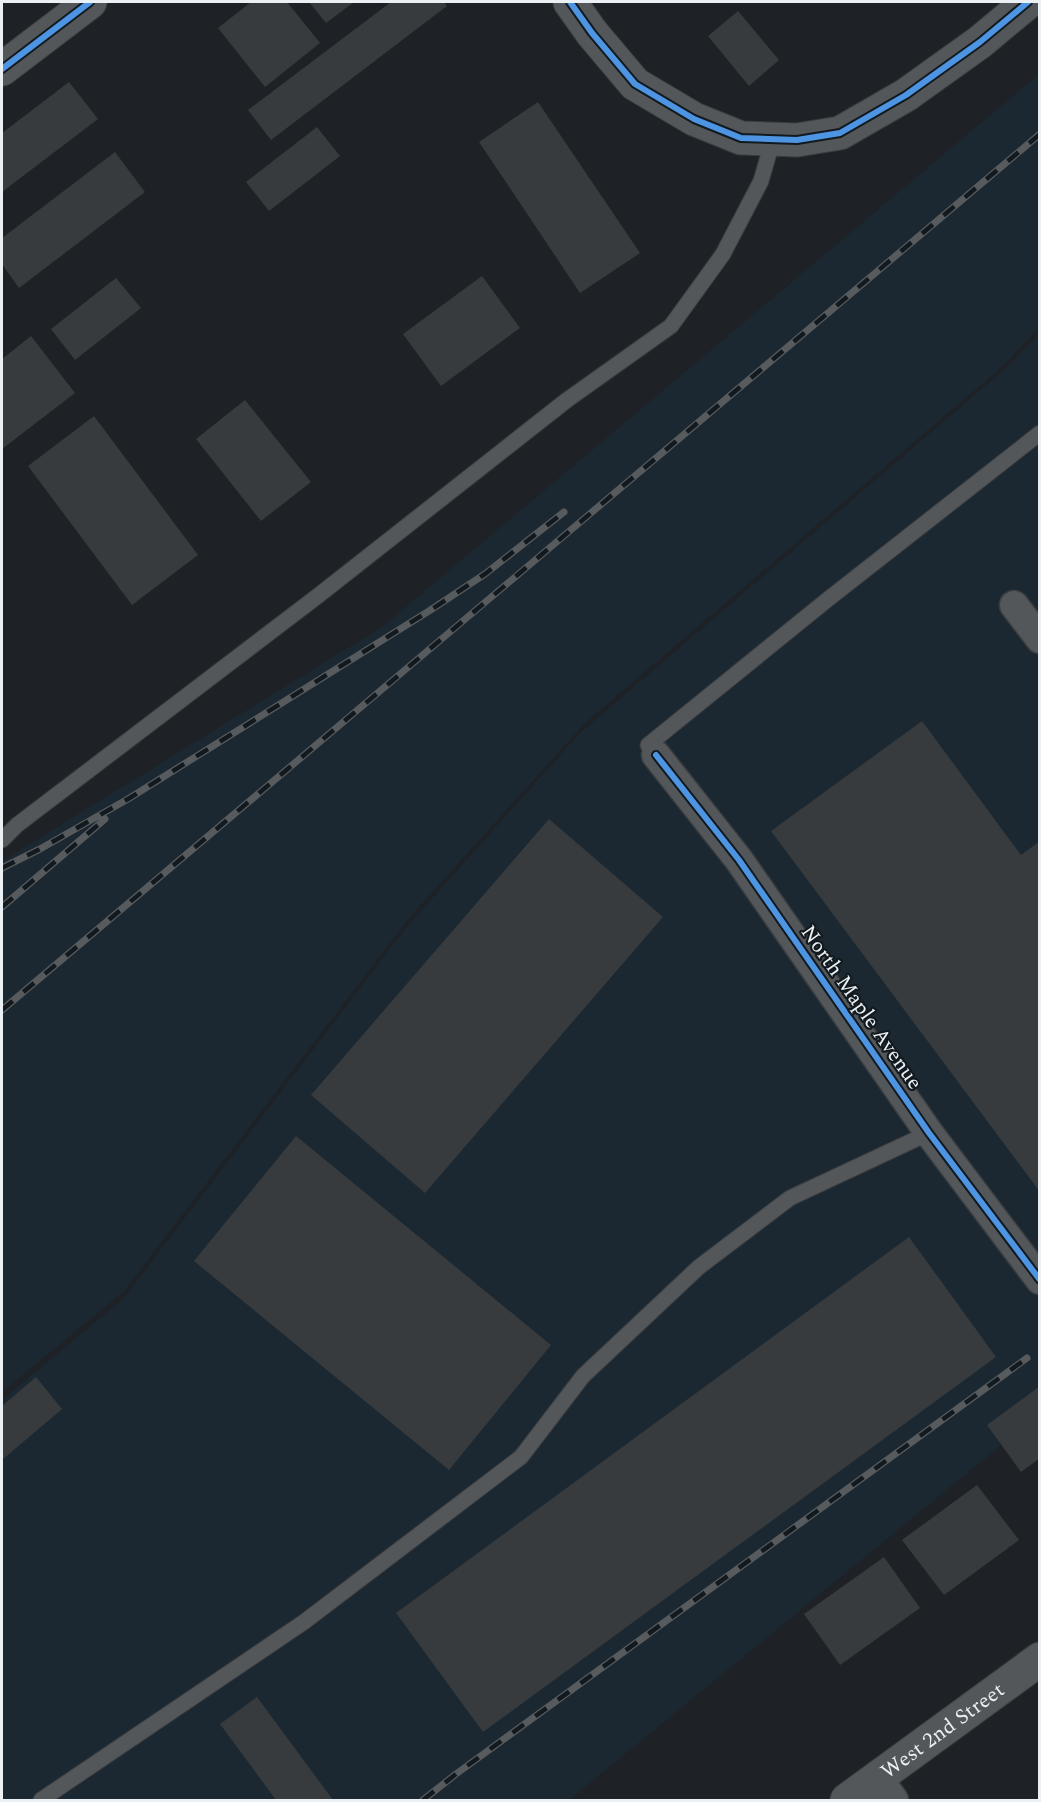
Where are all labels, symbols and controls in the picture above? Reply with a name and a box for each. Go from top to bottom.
street label: North Maple Avenue [792,919,930,1096]
street label: West 2nd Street [874,1675,1012,1787]

